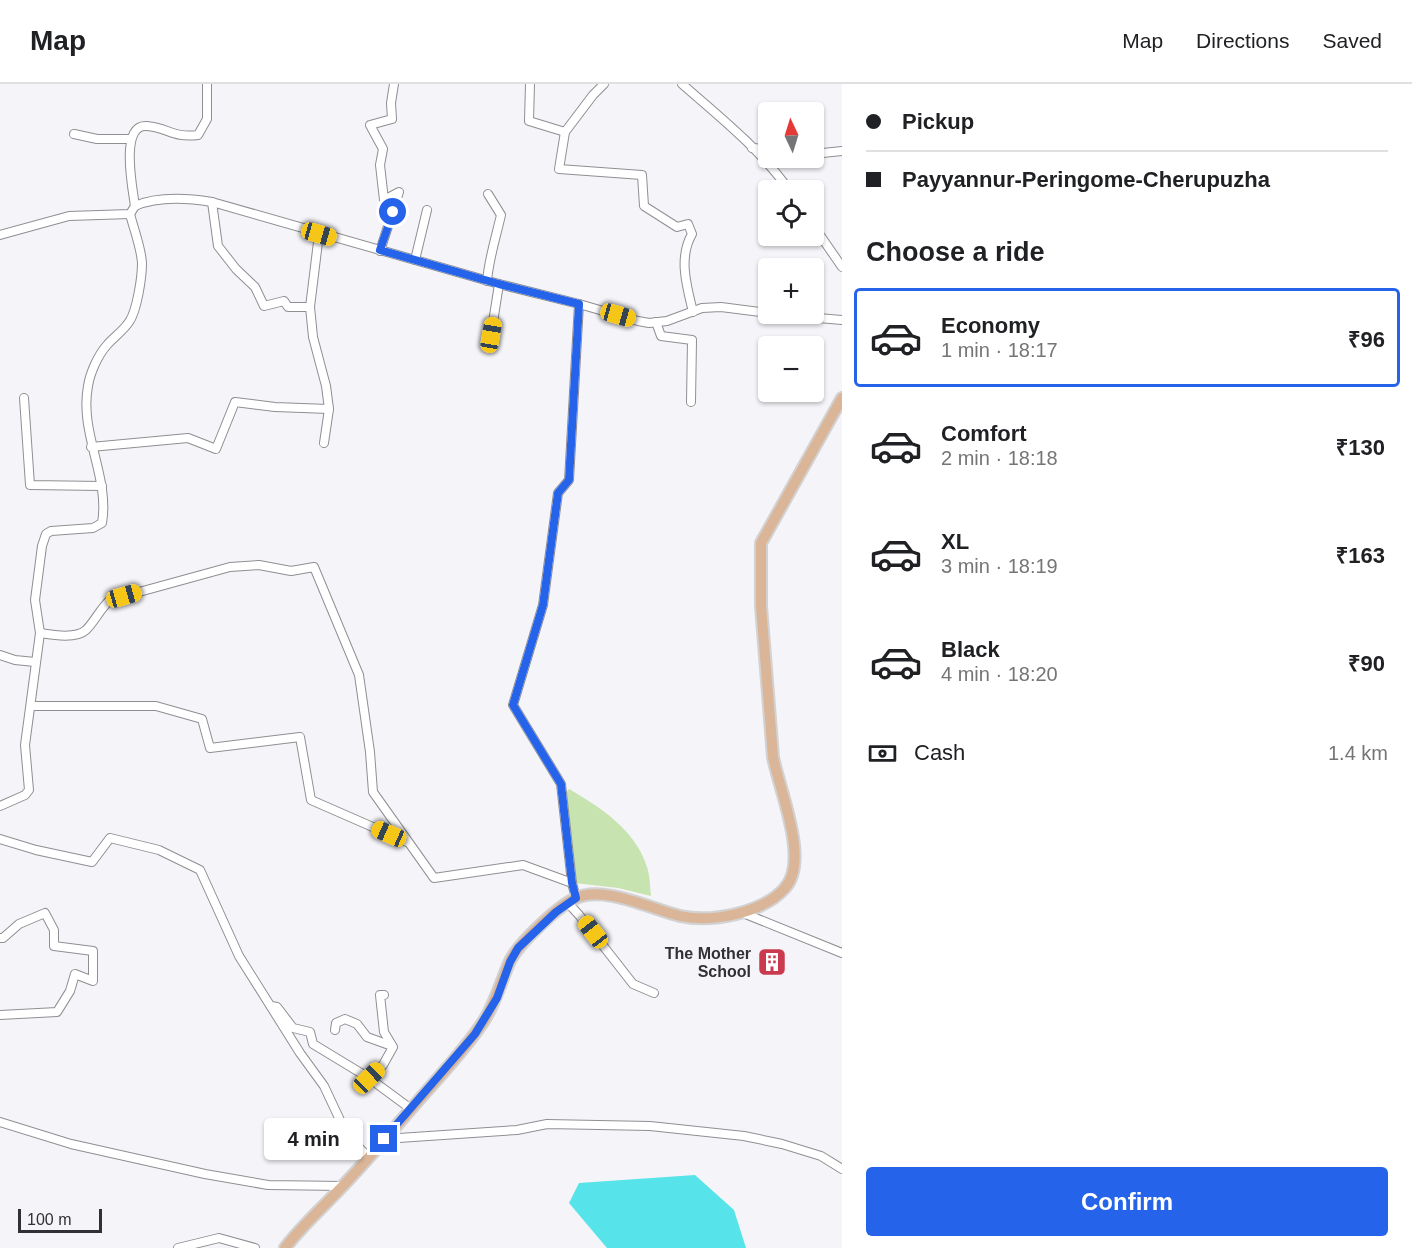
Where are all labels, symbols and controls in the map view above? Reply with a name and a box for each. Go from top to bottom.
text: Map [30,25,86,56]
text: Map [1122,29,1163,52]
text: Directions [1196,29,1289,52]
text: Saved [1322,29,1382,52]
north arrow [758,102,824,168]
map controls [758,102,824,402]
text: Pickup [902,109,974,134]
text: Payyannur-Peringome-Cherupuzha [902,167,1270,192]
button: locate [758,180,824,246]
route start [379,198,406,225]
car [299,220,339,248]
text: Choose a ride [866,237,1045,267]
button: + [758,258,824,324]
car [598,301,638,329]
icon: car [869,311,923,365]
text: Economy [941,313,1040,338]
car [479,316,503,354]
text: ₹96 [1348,327,1385,352]
button: − [758,336,824,402]
text: 1 min · 18:17 [941,339,1058,361]
icon: car [869,419,923,473]
text: Comfort [941,421,1027,446]
text: ₹130 [1336,435,1385,460]
text: 2 min · 18:18 [941,447,1058,469]
icon: car [869,527,923,581]
text: XL [941,529,969,554]
text: ₹163 [1336,543,1385,568]
text: 3 min · 18:19 [941,555,1058,577]
car [104,582,144,610]
icon: car [869,635,923,689]
text: Black [941,637,1000,662]
text: ₹90 [1348,651,1385,676]
text: 4 min · 18:20 [941,663,1058,685]
icon: cash [866,737,899,770]
text: Cash [914,740,965,765]
text: 1.4 km [1328,742,1388,764]
car [369,818,409,850]
car [575,912,611,952]
place label: The Mother School [665,945,751,980]
building icon: The Mother School [756,946,788,978]
car [350,1059,388,1097]
callout: 4 min [264,1118,363,1160]
route end [370,1125,397,1152]
text: 4 min [287,1128,340,1150]
button: Confirm [866,1167,1388,1236]
scale bar [18,1206,102,1234]
text: 100 m [27,1211,71,1228]

